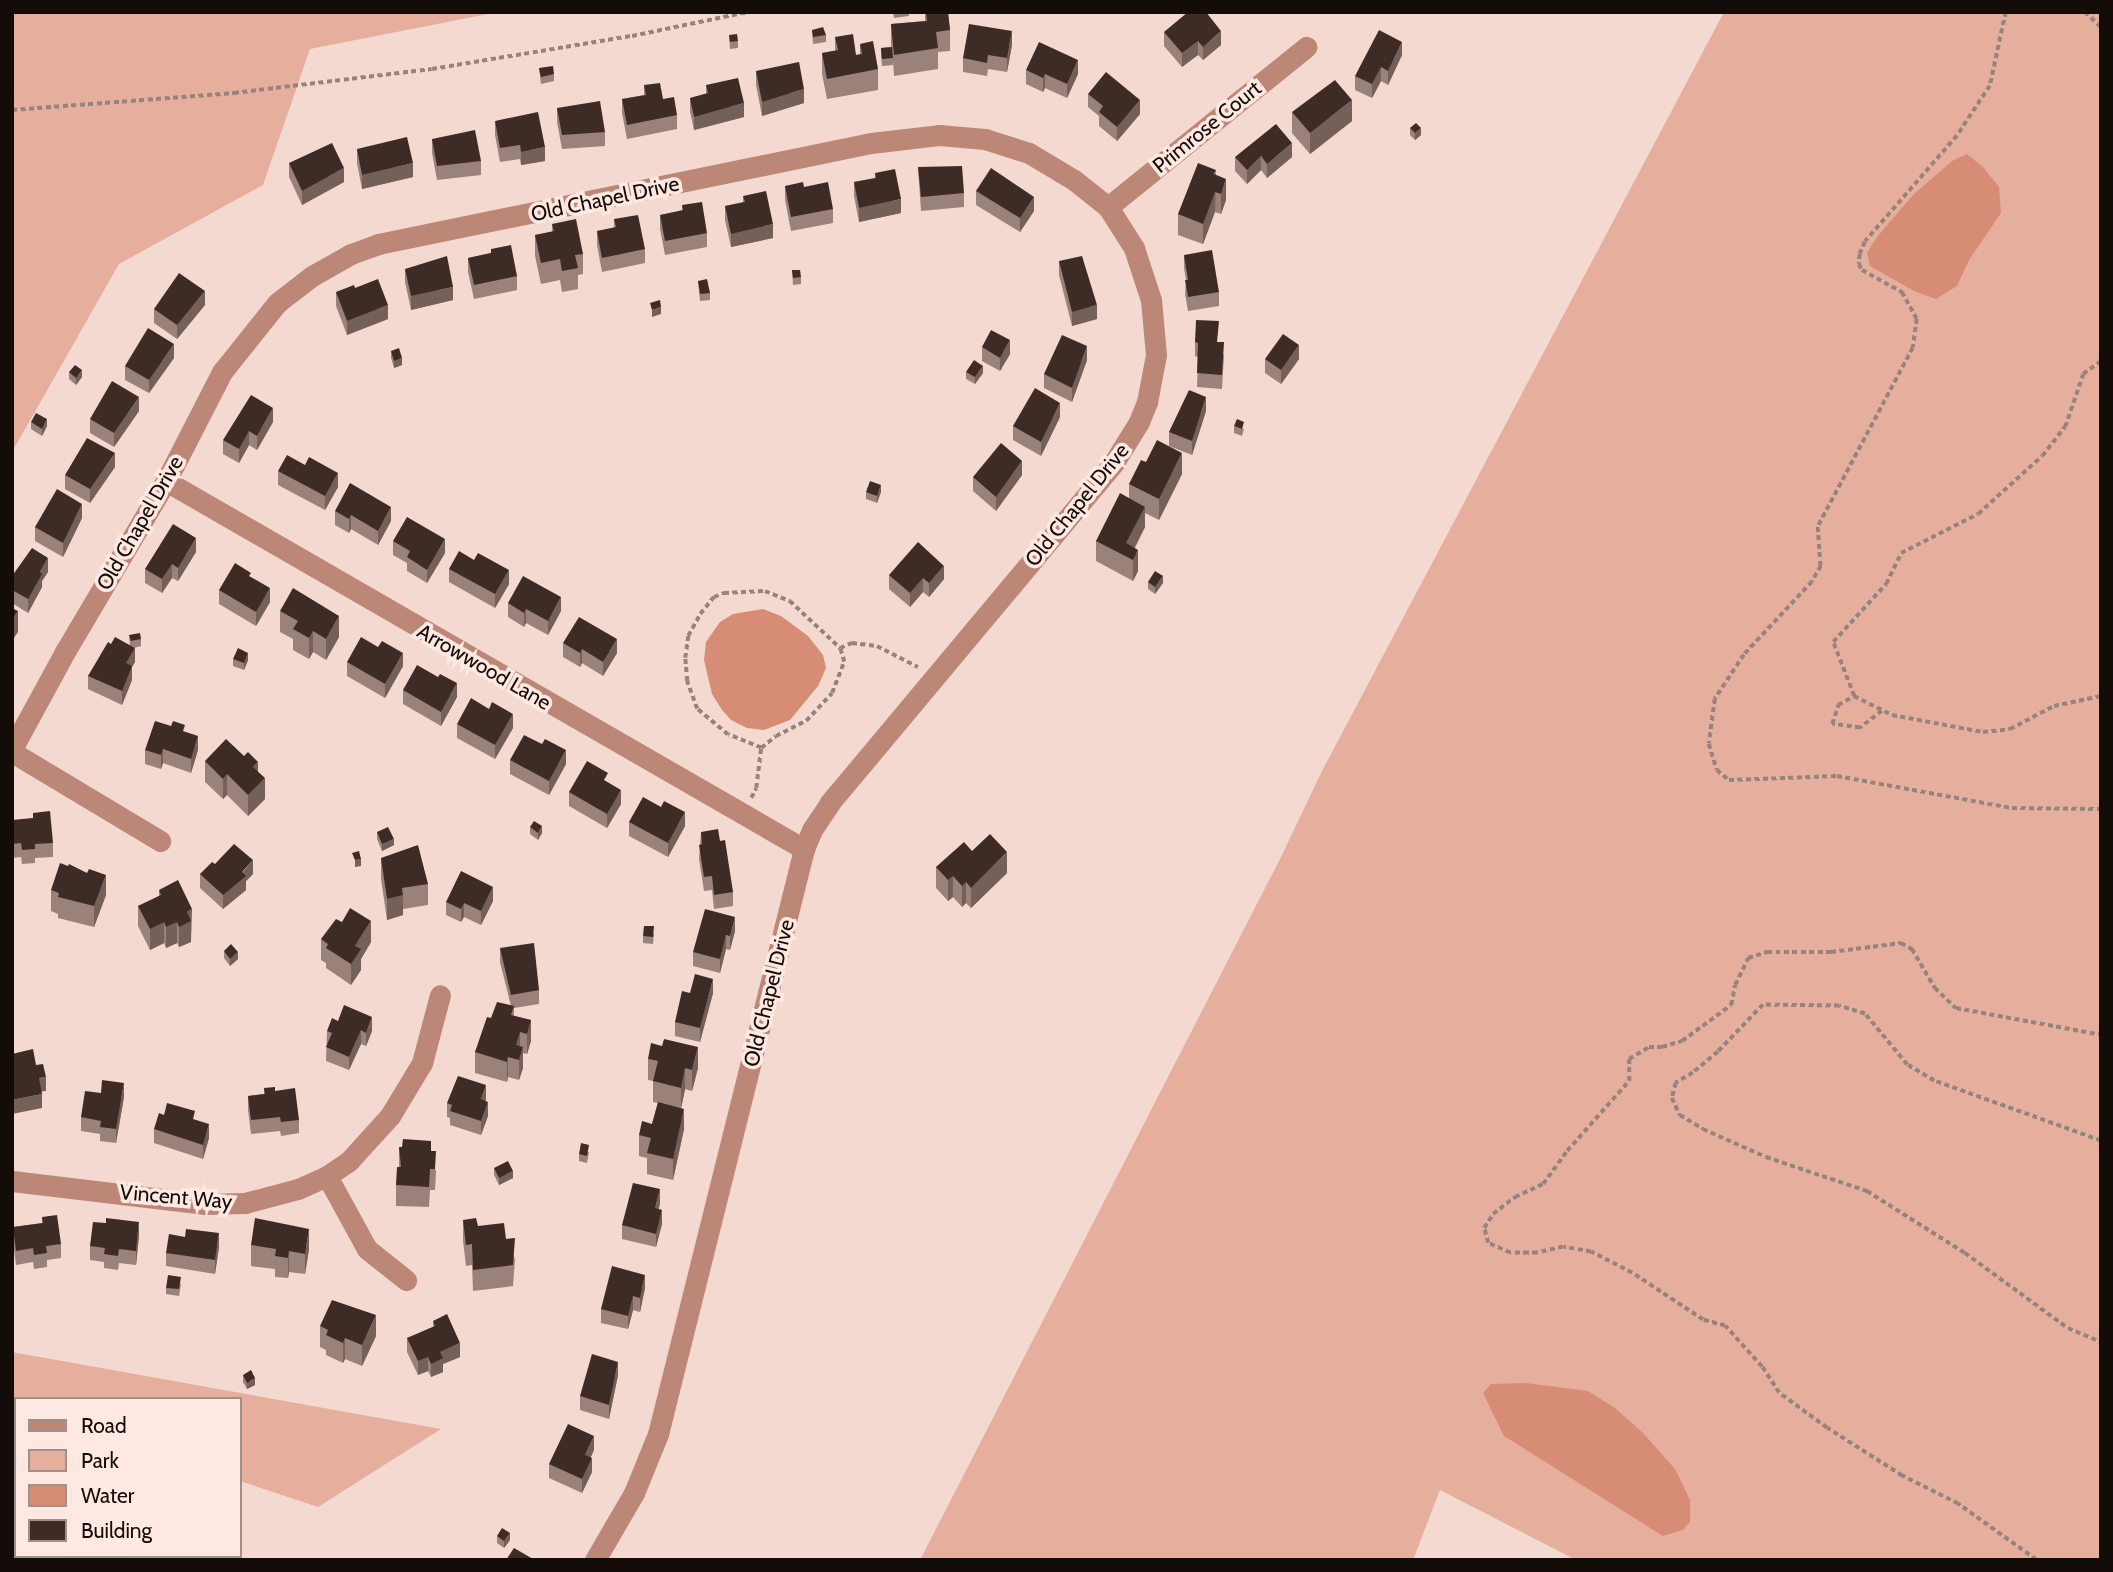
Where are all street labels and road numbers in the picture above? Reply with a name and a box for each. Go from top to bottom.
street label: Primrose Court [1148,76,1266,178]
street label: Old Chapel Drive [529,171,681,227]
street label: Old Chapel Drive [1020,438,1134,572]
street label: Old Chapel Drive [91,451,189,595]
street label: Arrowwood Lane [413,619,555,715]
street label: Old Chapel Drive [739,917,799,1069]
street label: Vincent Way [119,1180,233,1214]

